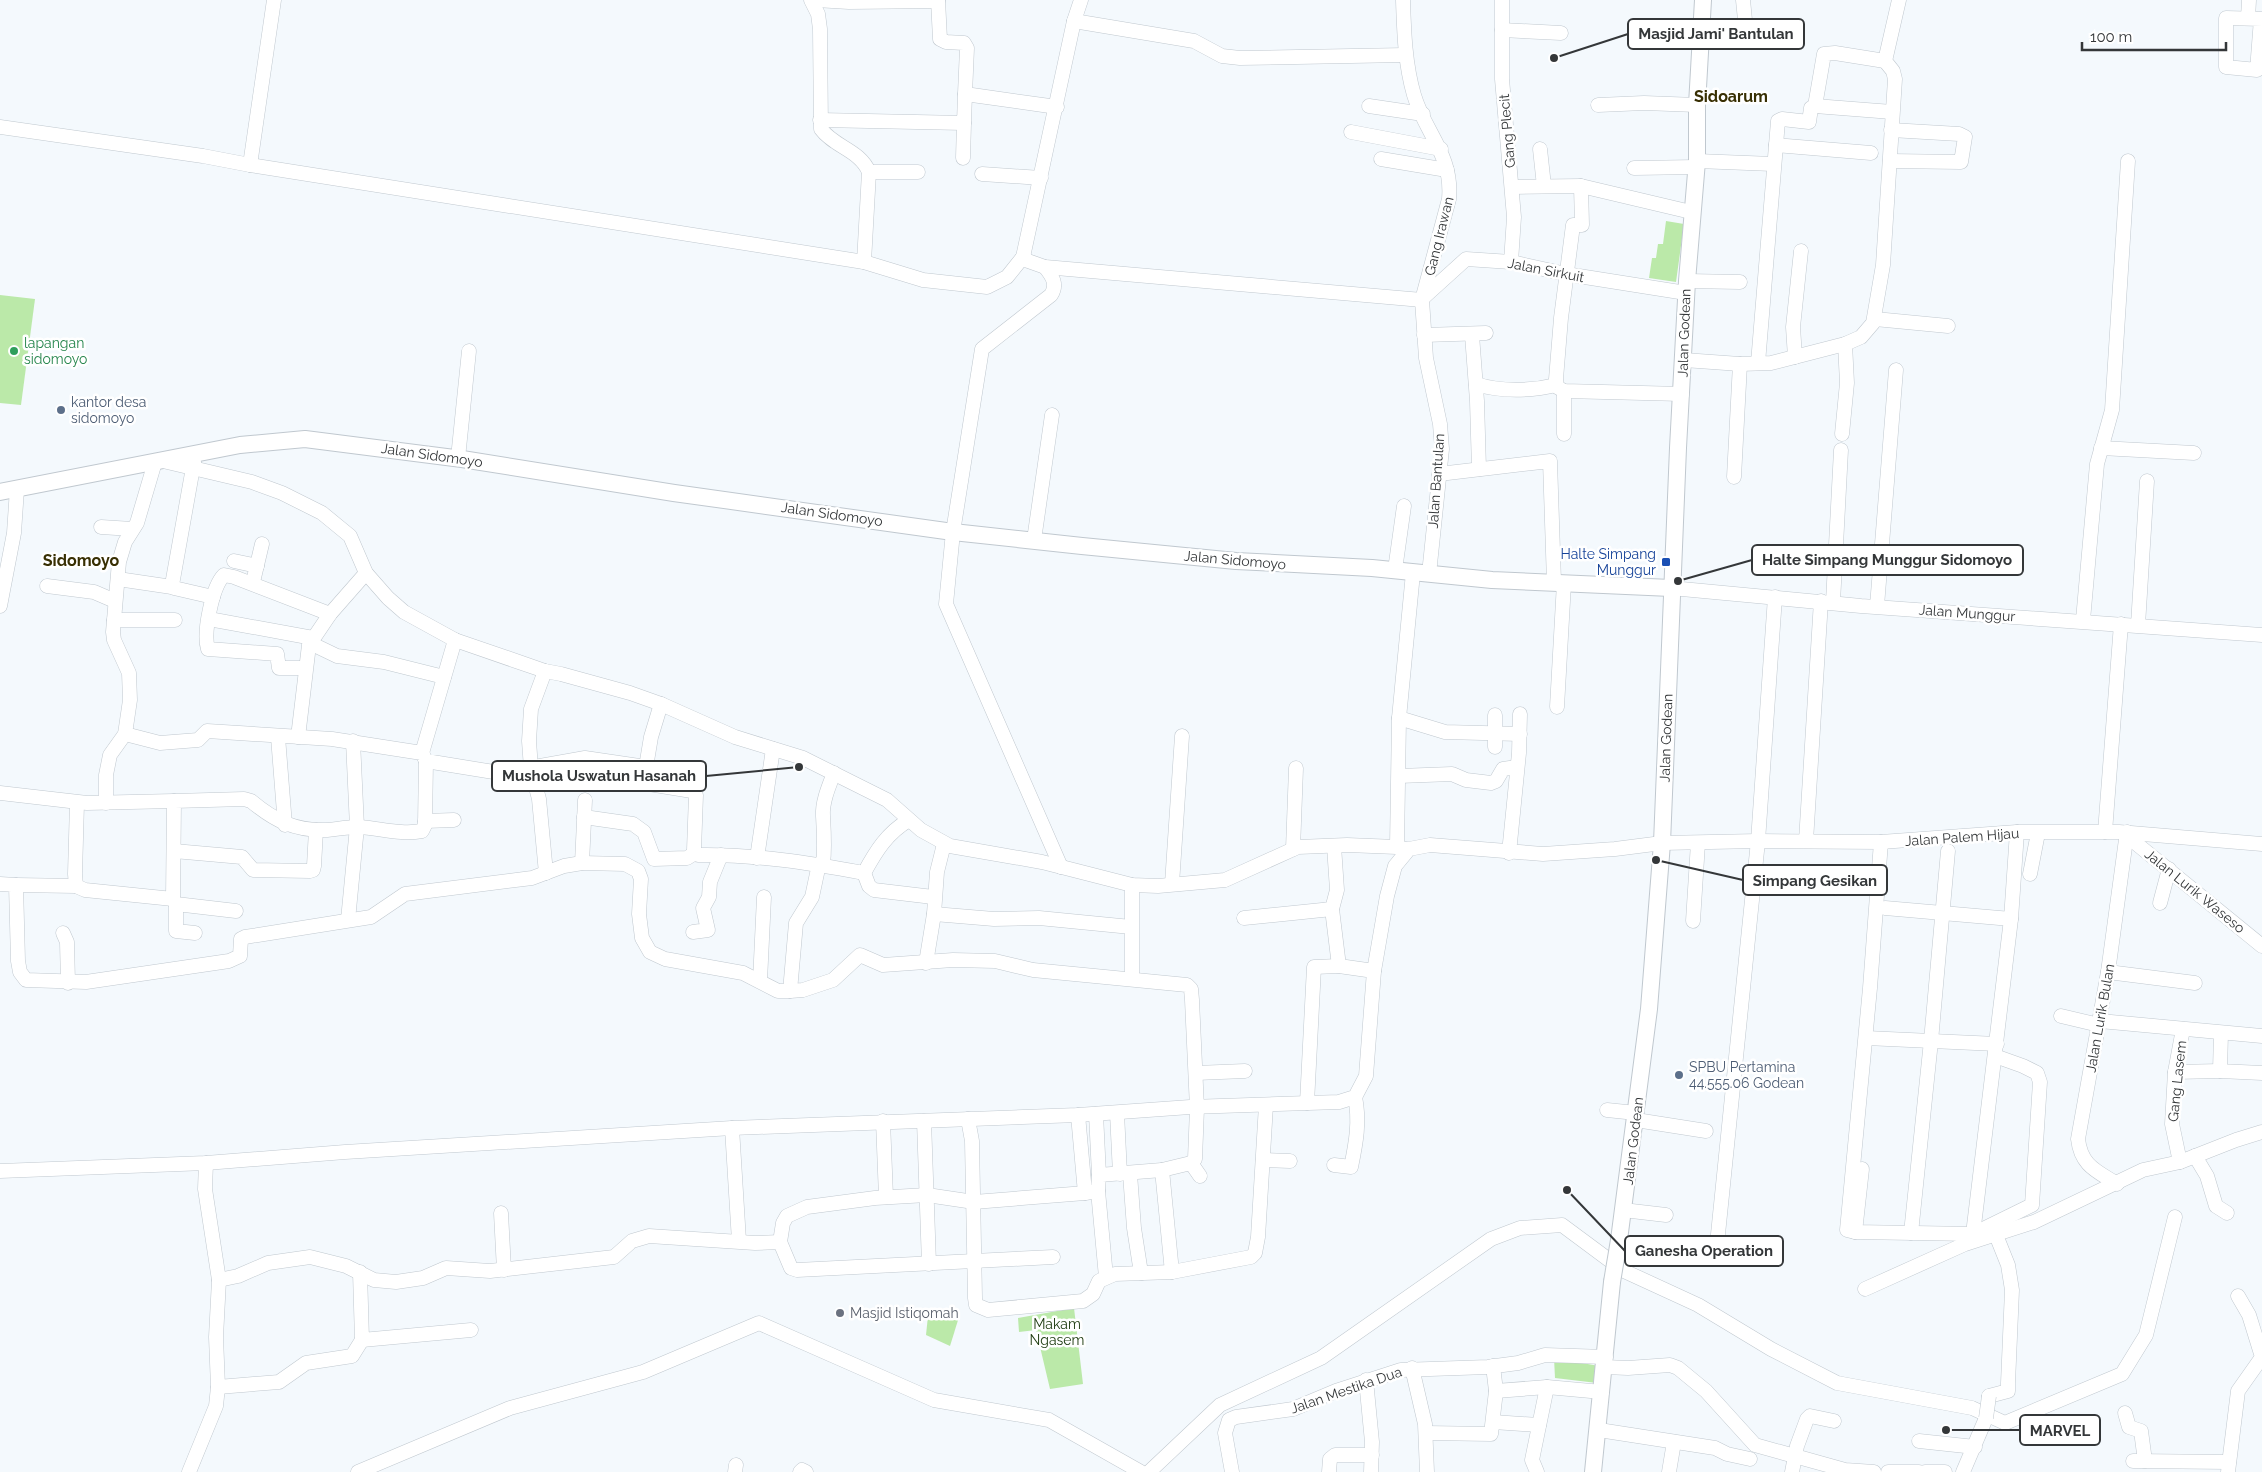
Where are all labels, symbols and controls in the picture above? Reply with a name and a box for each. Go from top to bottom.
callout: Masjid Jami' Bantulan [1628,19,1804,49]
scale bar [2082,20,2226,52]
text: Masjid Jami' Bantulan [1638,25,1794,43]
text: 100 m [2090,28,2132,46]
district label: Sidoarum [1694,87,1768,106]
street label: Gang Plecit [1496,93,1518,169]
street label: Gang Irawan [1421,195,1457,277]
street label: Jalan Sirkuit [1507,255,1586,285]
street label: Jalan Godean [1674,288,1694,378]
place label: lapangan sidomoyo [24,335,87,367]
marker: lapangan sidomoyo [8,345,20,357]
place label: kantor desa sidomoyo [71,394,147,426]
marker: kantor desa sidomoyo [55,404,67,416]
street label: Jalan Bantulan [1425,433,1447,529]
street label: Jalan Sidomoyo [380,440,484,470]
street label: Jalan Sidomoyo [780,499,884,529]
callout: Halte Simpang Munggur Sidomoyo [1752,545,2023,575]
place label: Halte Simpang Munggur [1560,546,1656,578]
street label: Jalan Sidomoyo [1183,548,1287,572]
district label: Sidomoyo [43,551,119,570]
text: Halte Simpang Munggur Sidomoyo [1762,551,2012,569]
marker: Halte Simpang Munggur [1660,556,1672,568]
street label: Jalan Munggur [1918,602,2016,624]
street label: Jalan Godean [1656,693,1676,783]
callout: Mushola Uswatun Hasanah [492,761,706,791]
text: Mushola Uswatun Hasanah [502,767,696,785]
street label: Jalan Palem Hijau [1904,825,2020,849]
street label: Jalan Lurik Waseso [2142,846,2248,936]
callout: Simpang Gesikan [1743,865,1887,895]
text: Simpang Gesikan [1753,872,1877,890]
street label: Jalan Lurik Bulan [2083,962,2117,1074]
street label: Gang Lasem [2165,1040,2189,1122]
place label: SPBU Pertamina 44.555.06 Godean [1689,1059,1804,1091]
marker: SPBU Pertamina 44.555.06 Godean [1673,1069,1685,1081]
street label: Jalan Godean [1620,1096,1646,1186]
callout: Ganesha Operation [1625,1236,1783,1266]
text: Ganesha Operation [1635,1242,1773,1260]
place label: Masjid Istiqomah [850,1305,959,1321]
marker: Masjid Istiqomah [834,1307,846,1319]
park label: Makam Ngasem [1030,1316,1084,1348]
street label: Jalan Mestika Dua [1288,1363,1404,1417]
callout: MARVEL [2020,1415,2100,1445]
text: MARVEL [2030,1422,2091,1440]

